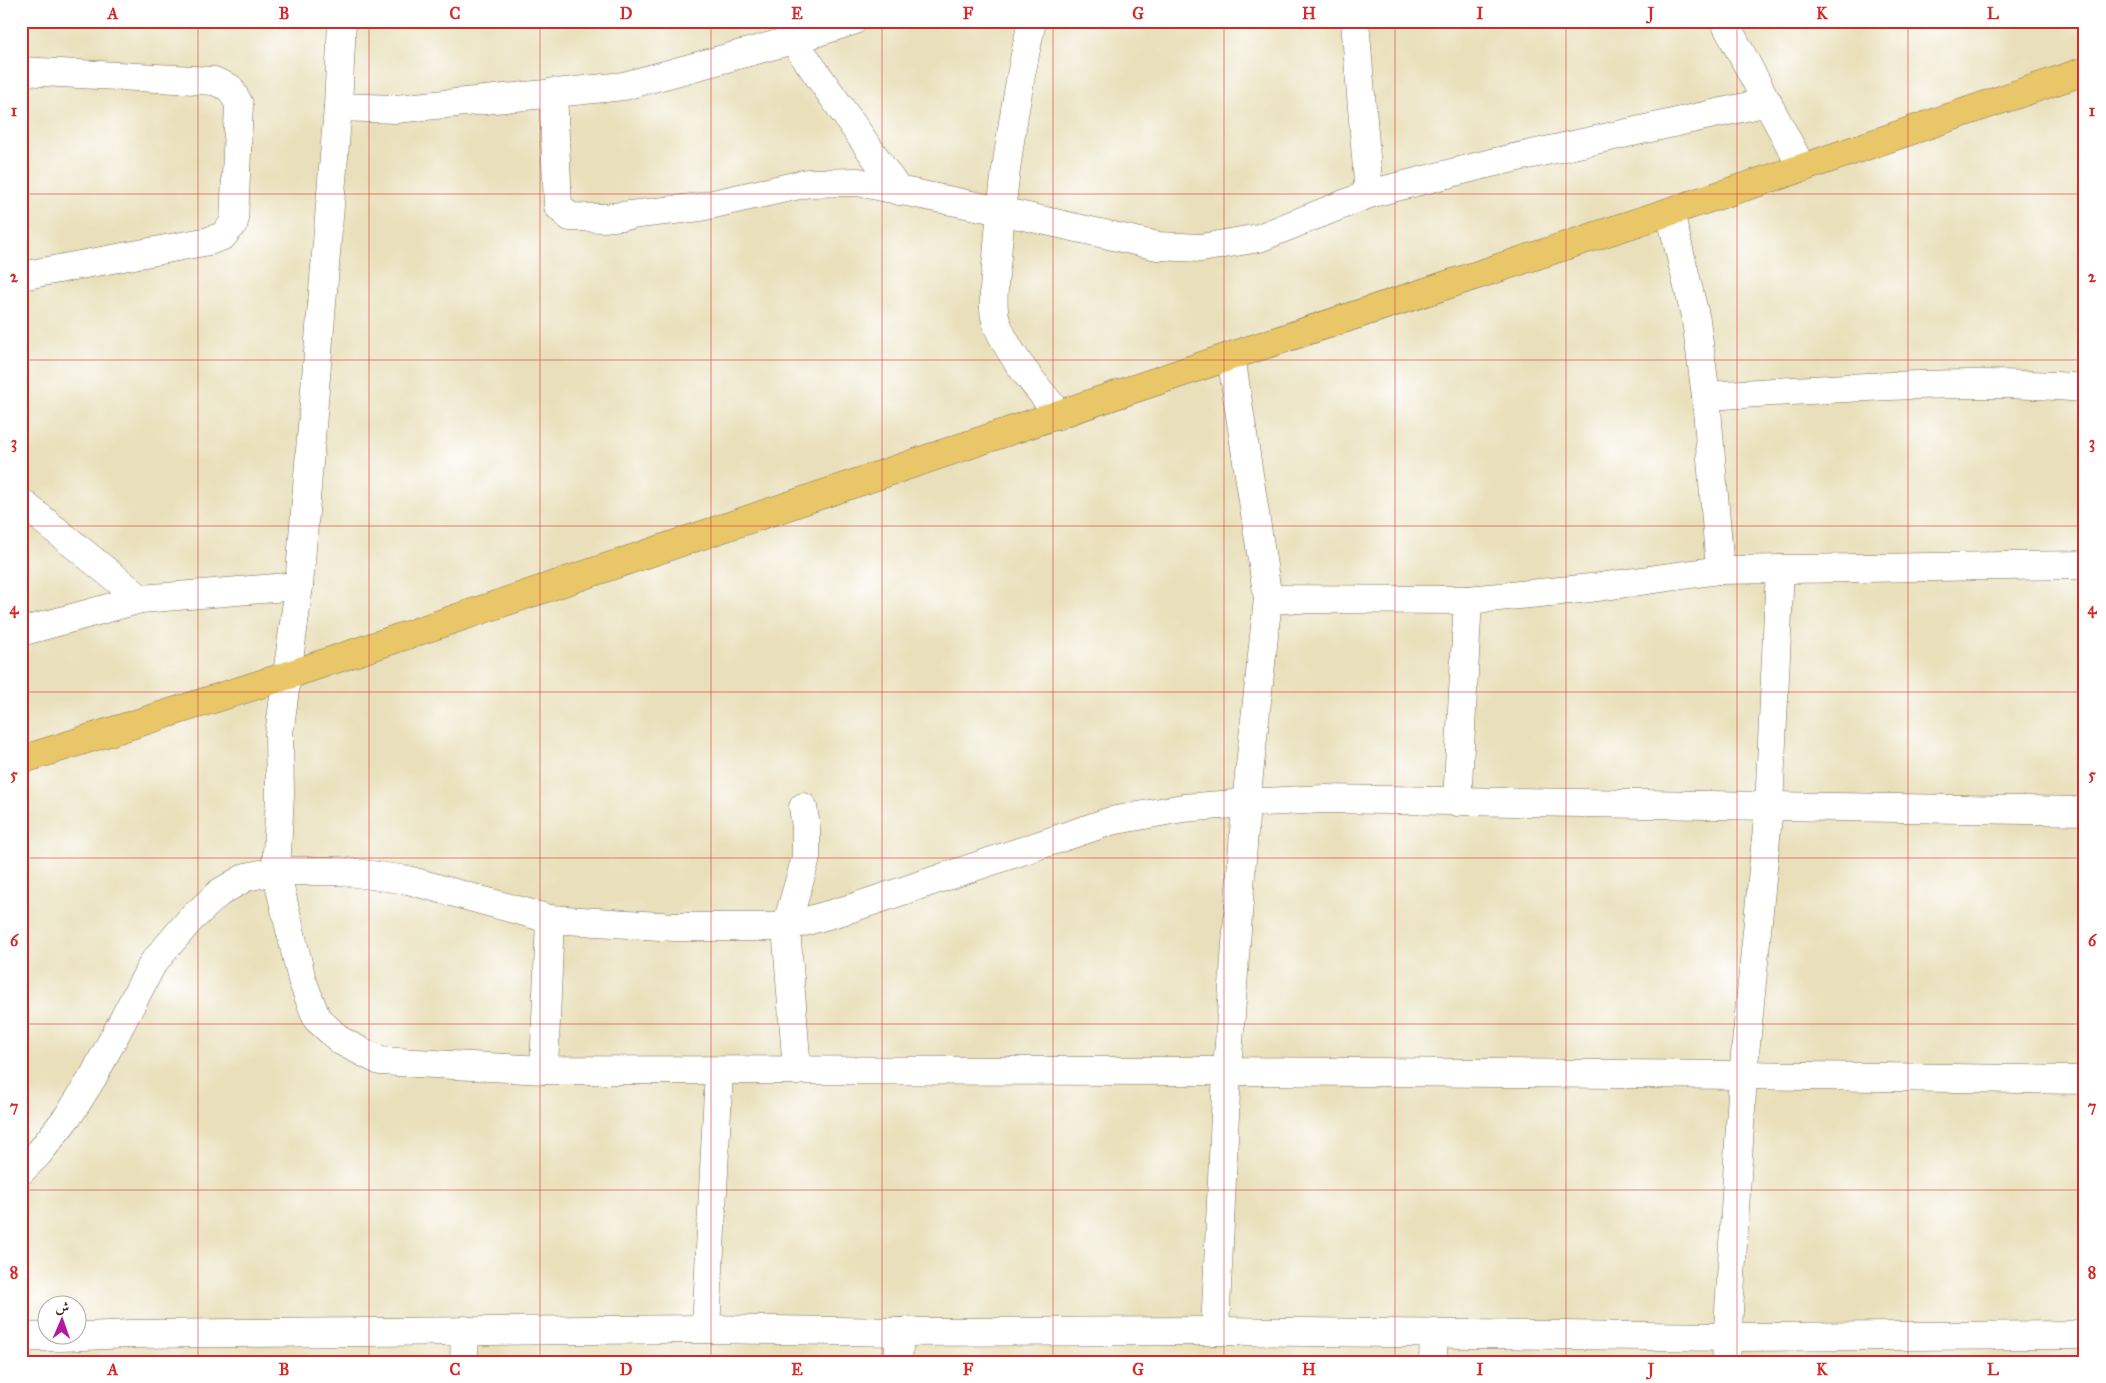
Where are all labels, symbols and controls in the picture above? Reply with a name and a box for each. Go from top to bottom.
text: A [107,4,119,23]
text: B [279,4,289,23]
text: C [450,4,461,23]
text: D [620,4,633,23]
text: E [791,4,803,23]
text: F [963,4,974,23]
text: G [1132,4,1144,23]
text: H [1302,4,1316,23]
text: I [1477,4,1484,23]
text: J [1646,4,1655,24]
text: K [1816,4,1828,23]
text: L [1987,4,1999,23]
text: 1 [11,101,18,120]
text: 1 [2089,101,2096,120]
text: 2 [10,267,19,286]
text: 2 [2088,267,2097,286]
text: 3 [11,433,17,453]
text: 3 [2089,433,2095,453]
text: 4 [10,599,20,619]
text: 4 [2088,599,2098,619]
text: 5 [10,765,18,784]
text: 5 [2088,765,2096,784]
text: 6 [10,931,19,950]
text: 6 [2088,931,2097,950]
text: 7 [10,1097,19,1116]
text: 7 [2088,1097,2097,1116]
text: 8 [10,1263,18,1282]
text: 8 [2088,1263,2096,1282]
north arrow [38,1296,88,1346]
text: ش [55,1299,70,1316]
text: A [107,1360,119,1379]
text: B [279,1360,289,1379]
text: C [450,1360,461,1379]
text: D [620,1360,633,1379]
text: E [791,1360,803,1379]
text: F [963,1360,974,1379]
text: G [1132,1360,1144,1379]
text: H [1302,1360,1316,1379]
text: I [1477,1360,1484,1379]
text: J [1646,1360,1655,1380]
text: K [1816,1360,1828,1379]
text: L [1987,1360,1999,1379]

